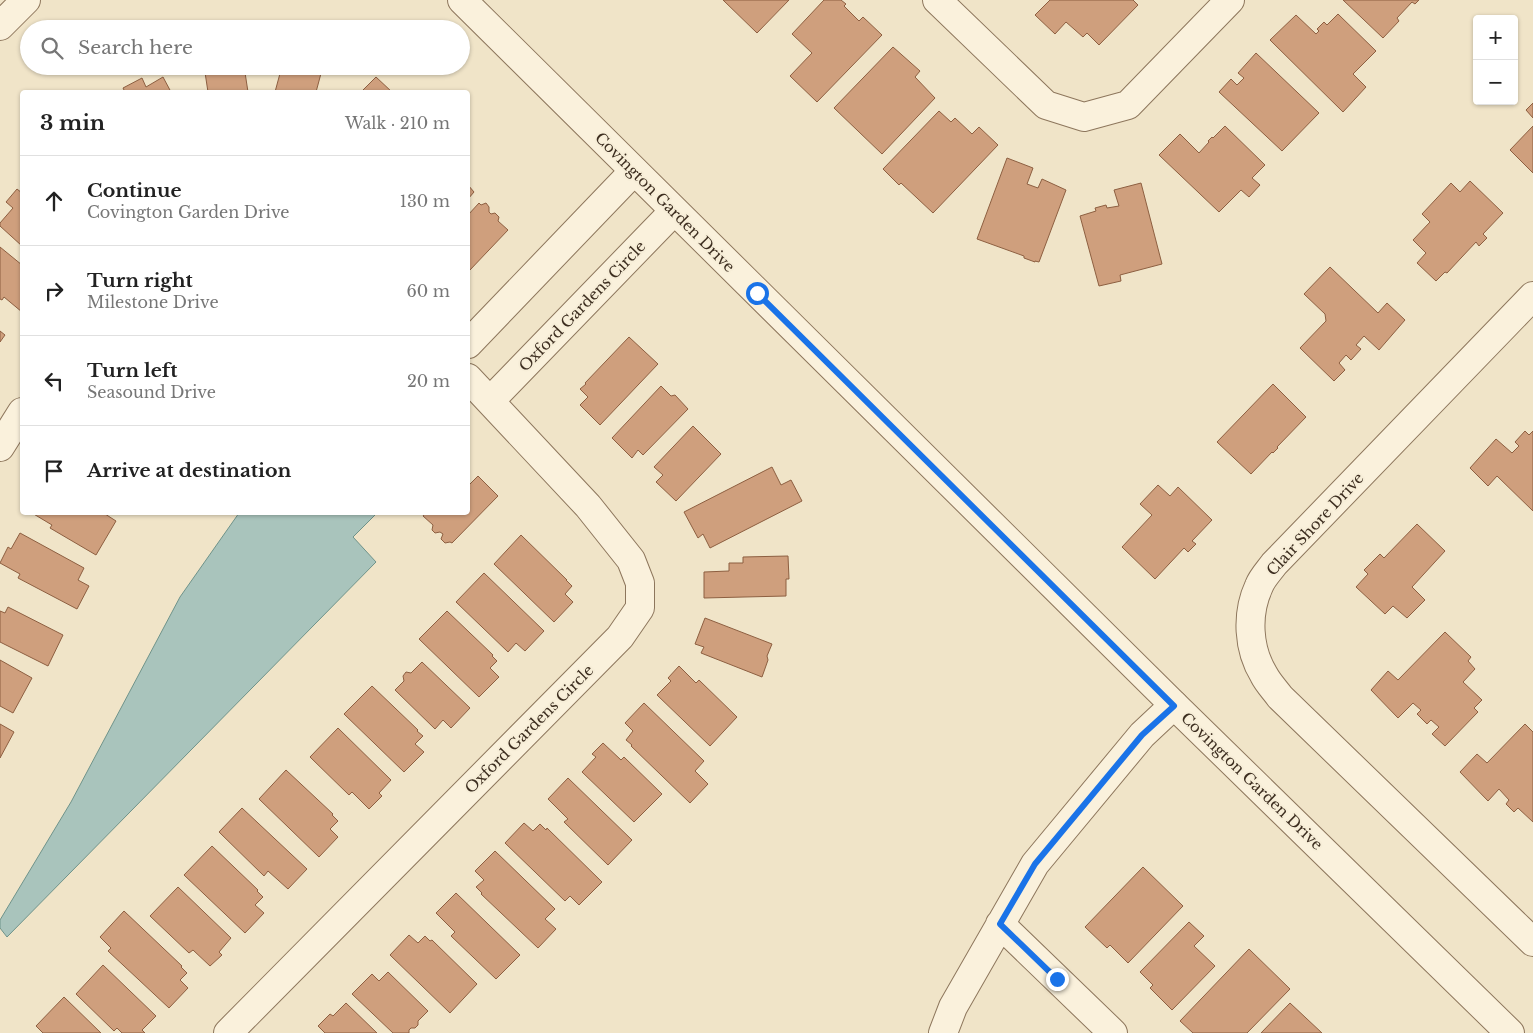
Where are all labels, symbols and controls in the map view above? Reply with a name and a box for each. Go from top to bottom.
map controls [1473,15,1518,105]
button: + [1473,15,1518,60]
search box [20,20,470,75]
icon: search [38,34,66,62]
text: Search here [78,36,193,59]
button: − [1473,60,1518,105]
text: 3 min [40,110,105,136]
text: Walk · 210 m [345,113,450,133]
street label: Covington Garden Drive [591,128,739,276]
text: Continue [87,179,182,202]
icon: ahead [40,187,68,215]
text: 130 m [400,191,450,211]
text: Covington Garden Drive [87,202,290,222]
street label: Oxford Gardens Circle [515,237,649,375]
text: Turn right [87,269,193,292]
icon: right [40,277,68,305]
text: 60 m [407,281,450,301]
route start [746,282,769,305]
text: Milestone Drive [87,292,219,312]
text: Turn left [87,359,178,382]
icon: left [40,367,68,395]
text: 20 m [407,371,450,391]
text: Seasound Drive [87,382,216,402]
icon: arrive [40,457,68,485]
text: Arrive at destination [87,459,291,482]
street label: Clair Shore Drive [1262,469,1368,579]
street label: Oxford Gardens Circle [461,661,597,797]
street label: Covington Garden Drive [1177,708,1327,854]
route end [1046,968,1069,991]

